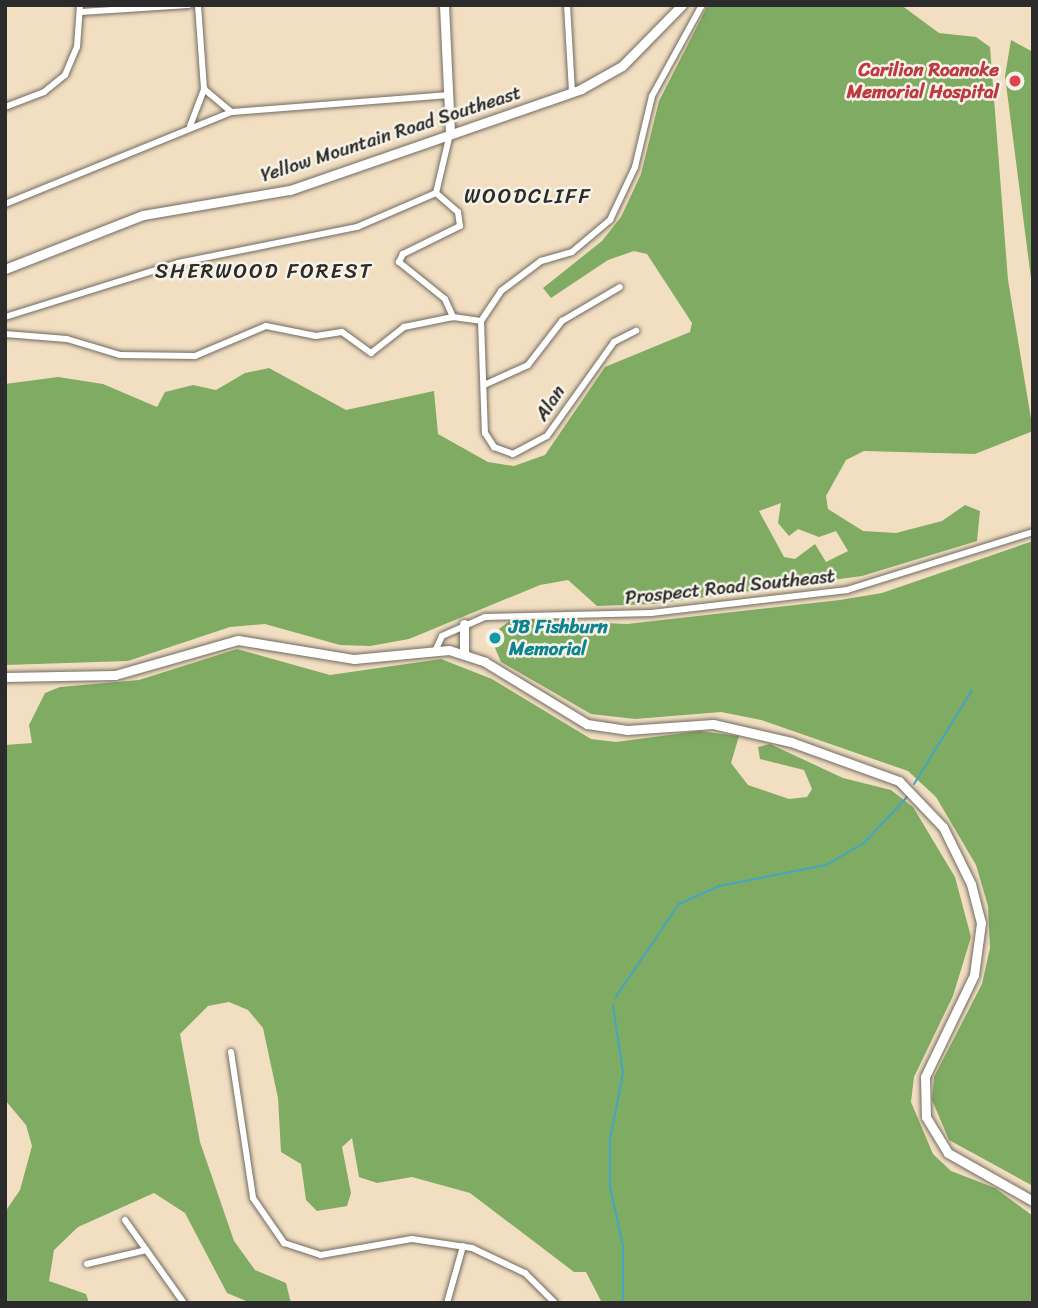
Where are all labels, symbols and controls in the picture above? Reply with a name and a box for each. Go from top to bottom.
place label: Carilion Roanoke Memorial Hospital [847,59,999,103]
marker: Carilion Roanoke Memorial Hospital [1005,71,1025,91]
street label: Yellow Mountain Road Southeast [259,81,523,187]
district label: WOODCLIFF [466,183,590,209]
district label: SHERWOOD FOREST [158,258,370,284]
street label: Alan [530,381,570,425]
street label: Prospect Road Southeast [624,565,836,609]
place label: JB Fishburn Memorial [509,616,608,660]
marker: JB Fishburn Memorial [487,630,503,646]

